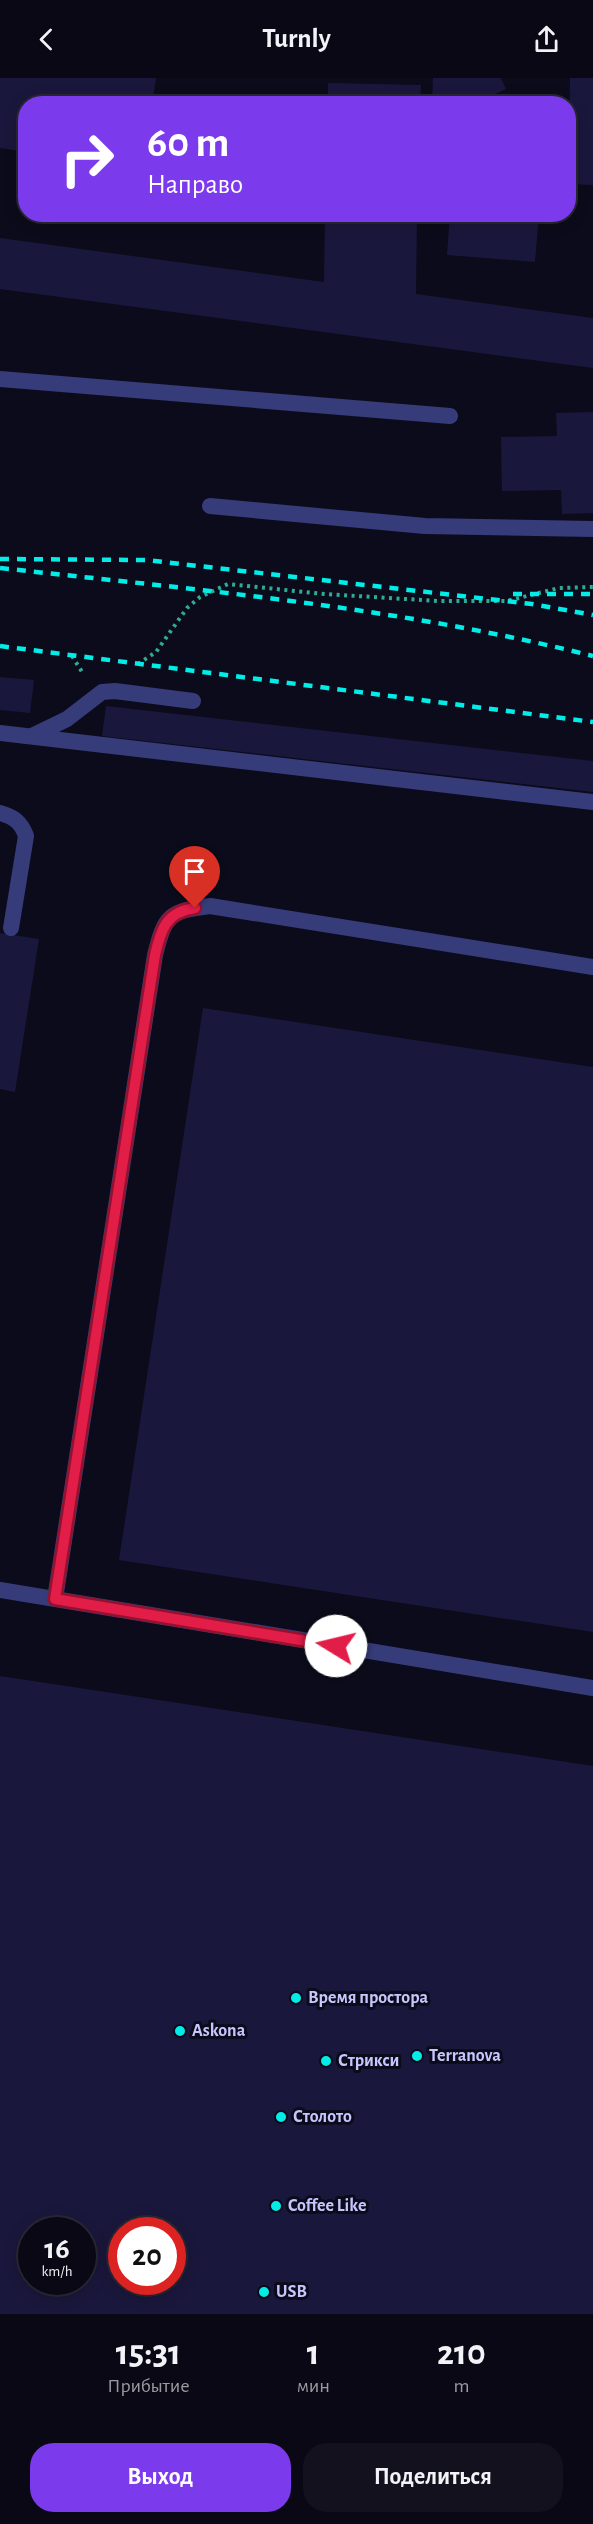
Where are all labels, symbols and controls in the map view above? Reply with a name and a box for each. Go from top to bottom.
icon: back [30,23,63,56]
icon: share [530,23,563,56]
text: Turnly [262,25,331,52]
icon: right [48,120,126,198]
text: 60 m [147,122,229,164]
text: Направо [147,171,243,198]
pin [169,846,220,908]
icon: arrive [178,855,211,888]
position arrow [304,1614,368,1678]
place label: Время простора [308,1989,428,2007]
marker: Время простора [289,1991,303,2005]
place label: Askona [192,2022,246,2040]
marker: Askona [173,2024,187,2038]
place label: Terranova [429,2047,501,2065]
marker: Terranova [410,2049,424,2063]
place label: Стрикси [338,2052,400,2070]
marker: Стрикси [319,2054,333,2068]
place label: Столото [293,2108,352,2126]
marker: Столото [274,2110,288,2124]
place label: Coffee Like [288,2197,366,2215]
marker: Coffee Like [269,2199,283,2213]
speed limit sign: 20 [108,2217,186,2295]
text: 16 [44,2234,70,2264]
text: km/h [42,2264,72,2279]
place label: USB [276,2283,307,2301]
marker: USB [257,2285,271,2299]
text: 15:31 [116,2335,181,2371]
text: 1 [307,2335,320,2371]
text: 210 [437,2335,486,2371]
text: Прибытие [107,2376,190,2396]
text: мин [297,2376,330,2396]
text: m [453,2376,469,2396]
button: Выход [30,2443,291,2512]
button: Поделиться [303,2443,563,2512]

